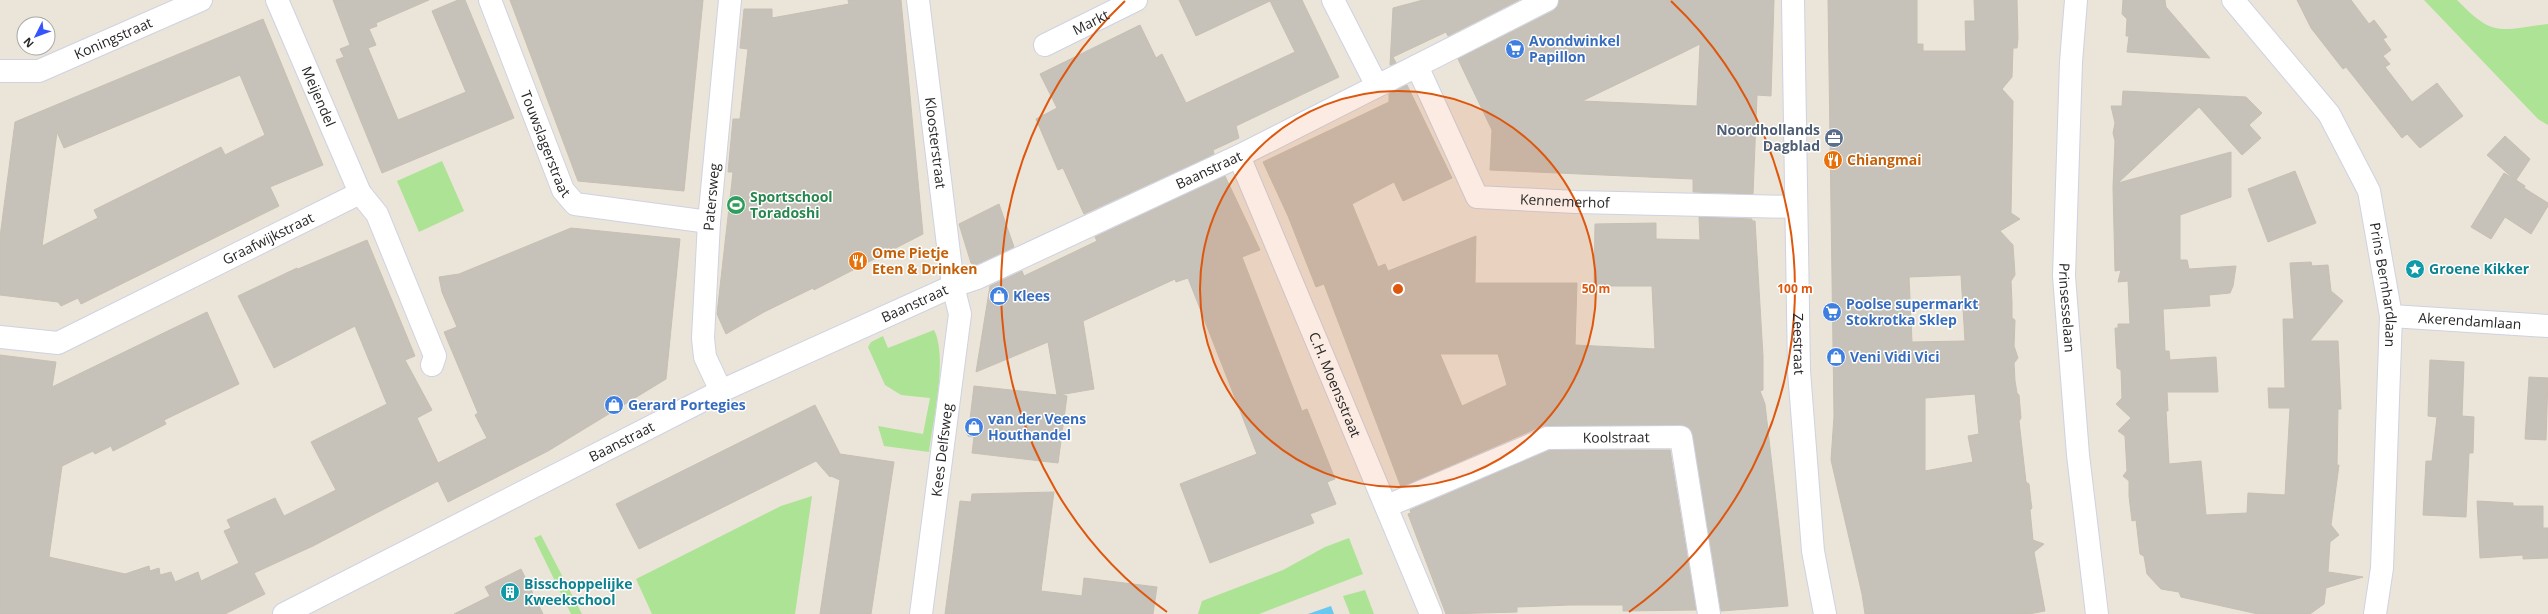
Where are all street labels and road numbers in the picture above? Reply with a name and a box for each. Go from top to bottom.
street label: Markt [1069,5,1112,39]
street label: Koningstraat [71,13,155,63]
street label: Meijendel [298,63,340,129]
street label: Touwslagerstraat [517,88,575,201]
street label: Kloosterstraat [921,96,951,190]
street label: Baanstraat [1172,146,1245,193]
street label: Patersweg [699,162,724,231]
street label: Kennemerhof [1519,189,1611,212]
street label: Graafwijkstraat [219,208,317,269]
street label: Prins Bernhardlaan [2366,221,2401,348]
street label: Prinsesselaan [2055,263,2080,353]
street label: Baanstraat [878,280,951,326]
street label: Akerendamlaan [2418,308,2522,333]
street label: Zeestraat [1789,313,1809,376]
street label: C.H. Moensstraat [1305,329,1366,440]
street label: Kees Delfsweg [926,402,957,498]
street label: Baanstraat [585,417,657,466]
street label: Koolstraat [1583,427,1650,447]

